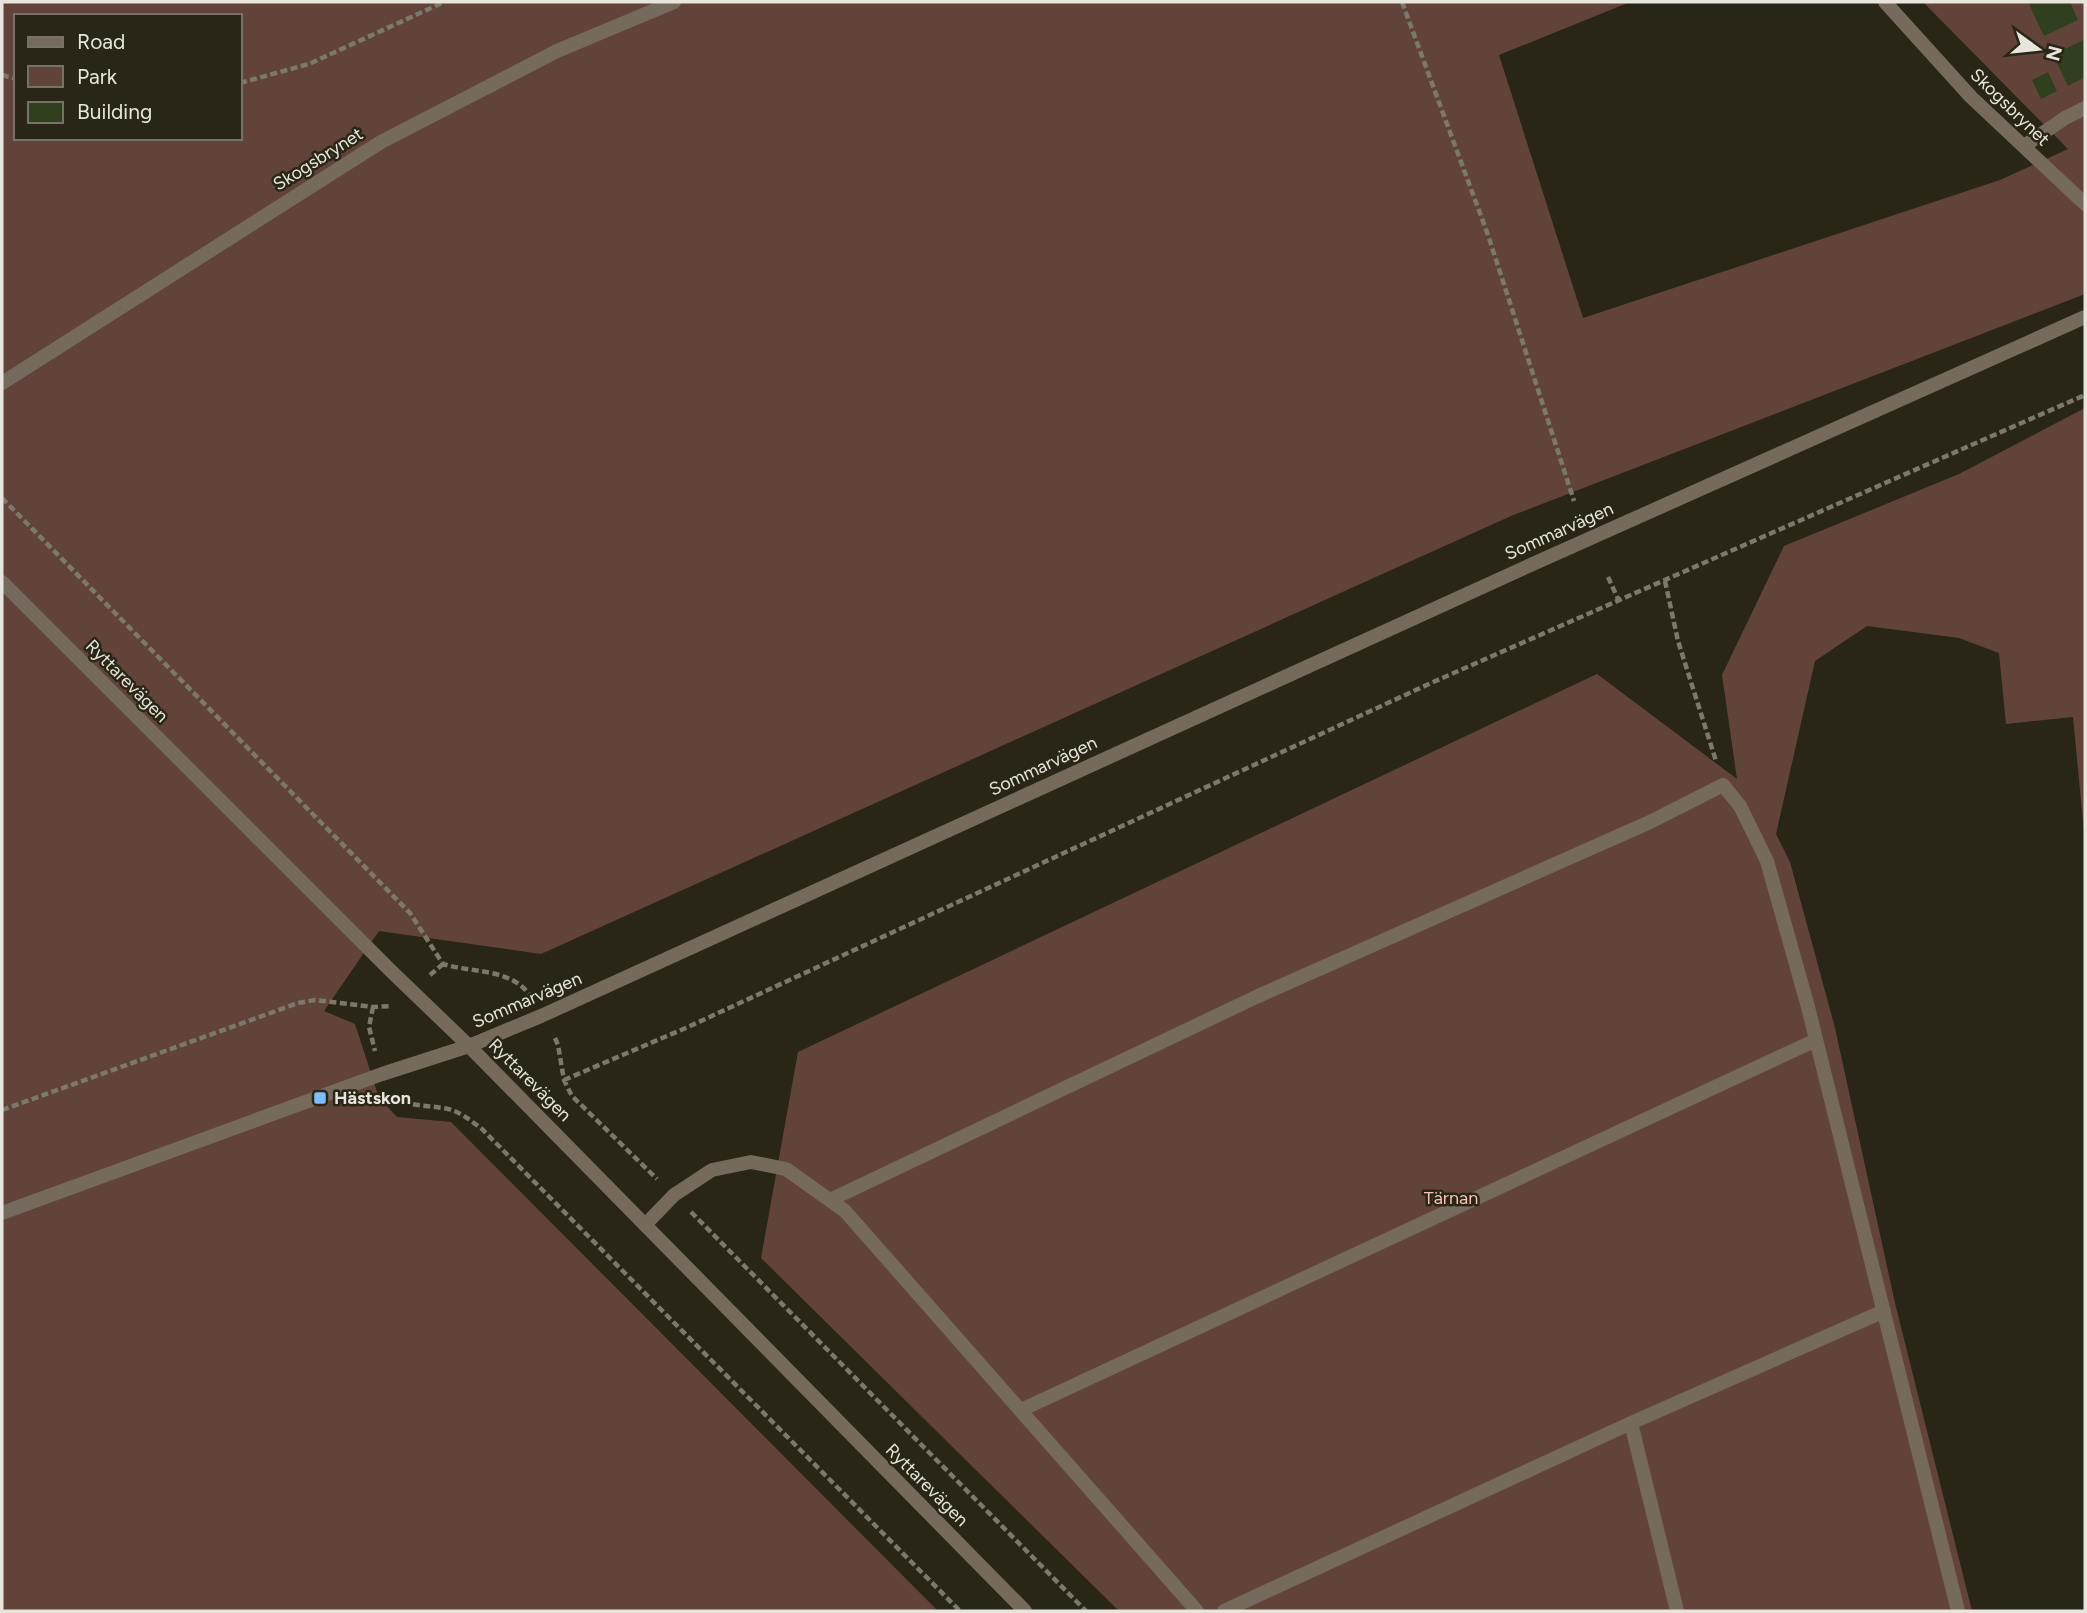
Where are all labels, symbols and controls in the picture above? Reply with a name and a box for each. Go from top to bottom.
legend [14,14,242,140]
north arrow [2003,14,2073,84]
text: Road [77,29,125,54]
text: N [2041,43,2067,63]
text: Park [77,64,118,89]
street label: Skogsbrynet [1966,64,2054,150]
text: Building [77,99,152,124]
street label: Skogsbrynet [269,123,367,195]
street label: Sommarvägen [1501,497,1617,565]
street label: Ryttarevägen [81,635,173,727]
street label: Sommarvägen [986,731,1100,801]
street label: Sommarvägen [469,967,585,1033]
street label: Ryttarevägen [484,1034,576,1126]
place label: Hästskon [334,1087,411,1109]
marker: Hästskon [312,1090,328,1106]
park label: Tärnan [1424,1187,1478,1209]
street label: Ryttarevägen [881,1439,973,1531]

